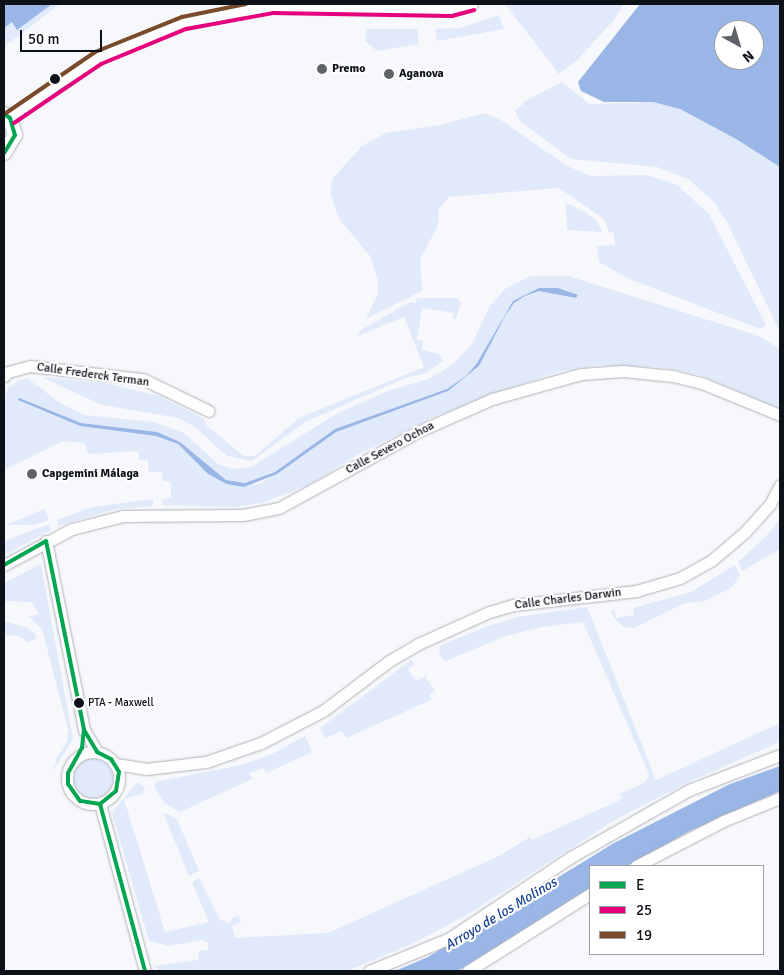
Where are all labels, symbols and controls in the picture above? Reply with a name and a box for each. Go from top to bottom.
scale bar [22,20,105,52]
north arrow [714,20,764,70]
text: 50 m [28,30,59,48]
text: N [739,47,757,66]
place label: Premo [332,62,365,76]
marker: Premo [316,63,328,75]
place label: Aganova [399,67,444,81]
marker: Aganova [383,68,395,80]
unlabelled marker [50,74,60,84]
street label: Calle Frederck Terman [36,360,150,390]
street label: Calle Severo Ochoa [343,419,437,477]
place label: Capgemini Málaga [42,467,139,481]
marker: Capgemini Málaga [26,468,38,480]
street label: Calle Charles Darwin [514,585,622,613]
place label: PTA - Maxwell [88,696,154,710]
marker: PTA - Maxwell [74,698,84,708]
legend [589,865,764,955]
water label: Arroyo de los Molinos [442,874,560,954]
text: E [636,876,645,894]
text: 25 [636,901,652,919]
text: 19 [636,926,652,944]

